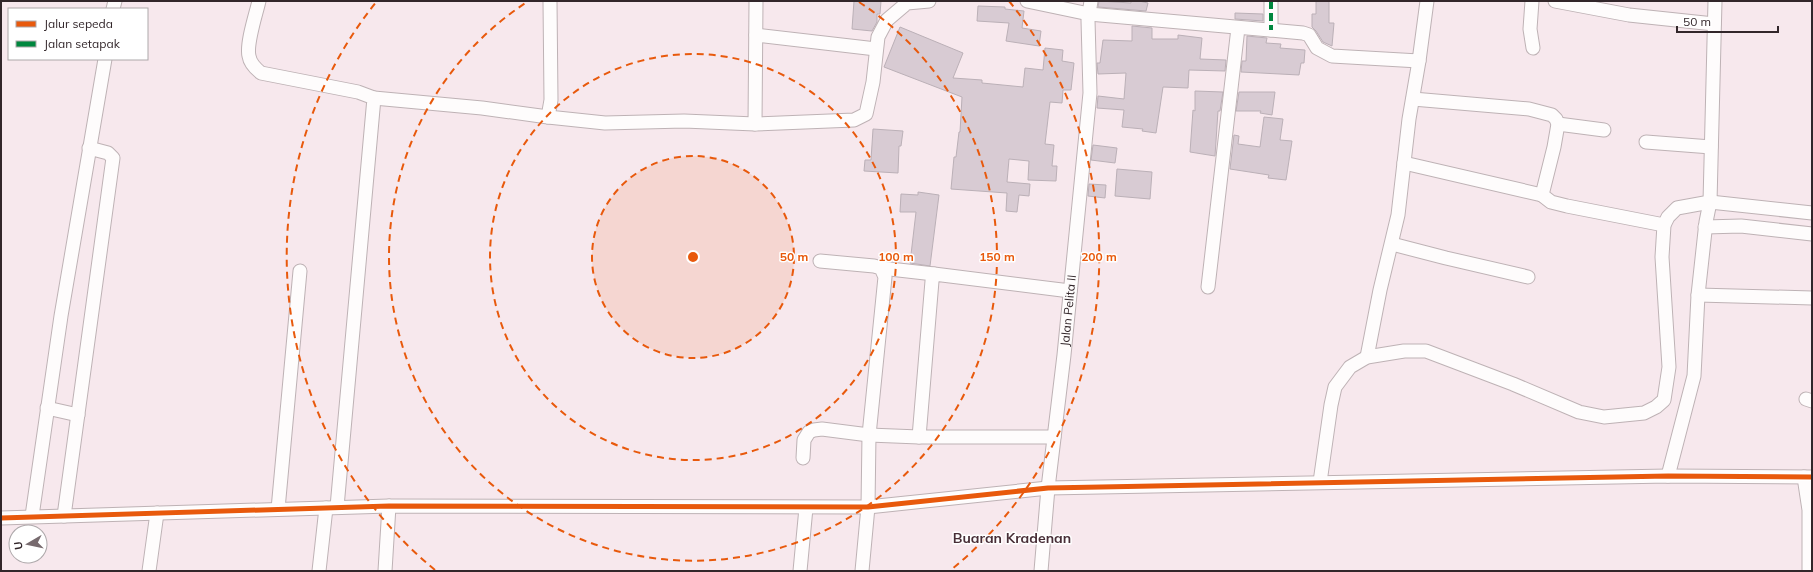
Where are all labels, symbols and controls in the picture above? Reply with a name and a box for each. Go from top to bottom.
legend [8,8,148,60]
scale bar [1677,8,1778,34]
text: 50 m [1683,14,1711,29]
text: Jalur sepeda [44,16,113,31]
text: Jalan setapak [44,36,121,51]
text: 50 m [780,249,808,264]
text: 100 m [878,249,914,264]
text: 150 m [979,249,1015,264]
text: 200 m [1081,249,1117,264]
centre of rings [686,250,700,264]
street label: Jalan Pelita II [1057,274,1079,347]
north arrow [8,524,48,564]
district label: Buaran Kradenan [953,529,1071,547]
text: U [11,540,26,551]

